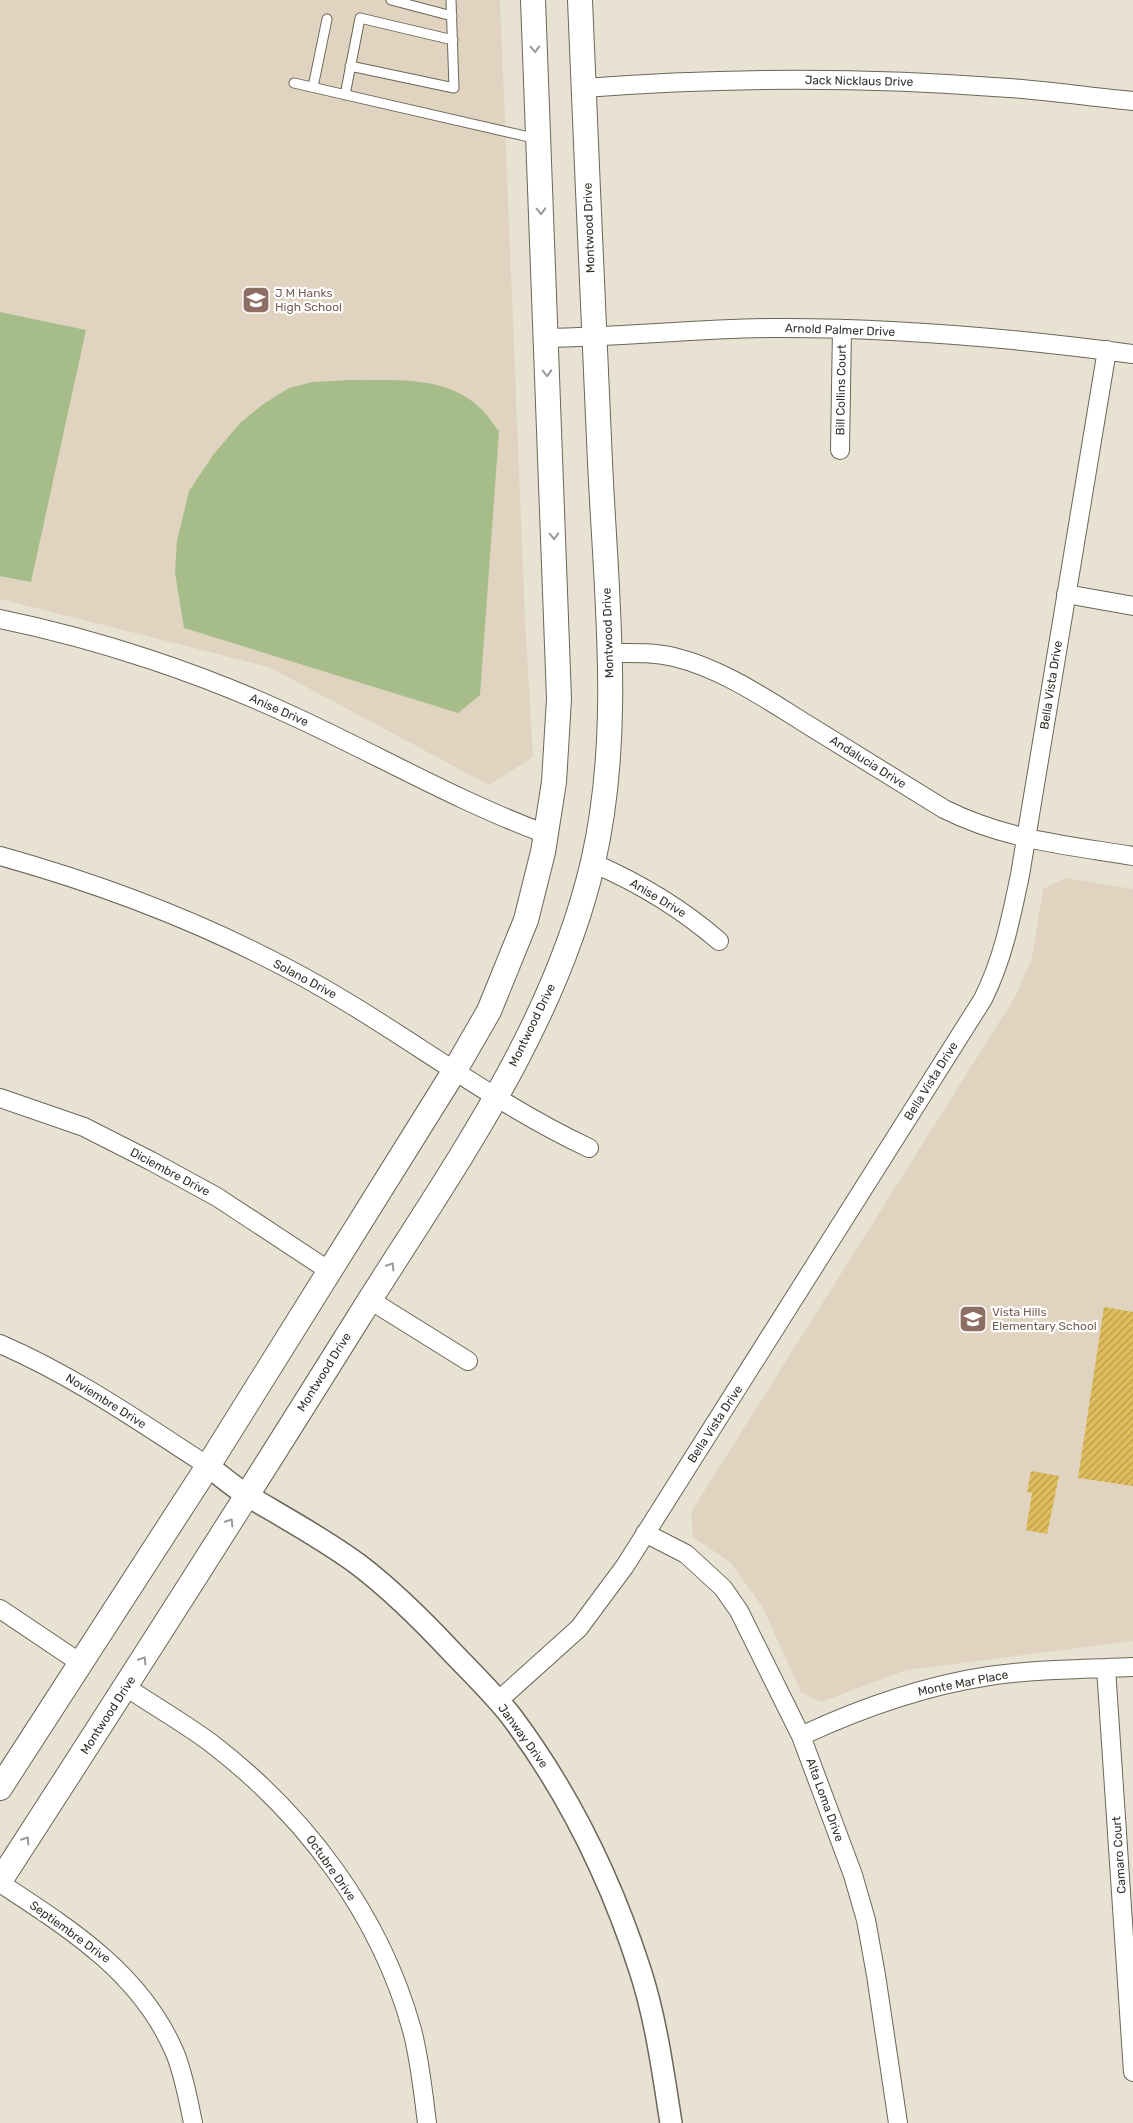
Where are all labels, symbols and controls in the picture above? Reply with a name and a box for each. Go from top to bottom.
one-way arrow [530,45,540,53]
street label: Jack Nicklaus Drive [805,73,914,89]
street label: Montwood Drive [580,182,598,273]
one-way arrow [536,208,546,215]
school or university icon: J M Hanks High School [241,285,271,315]
place label: J M Hanks High School [275,286,342,314]
street label: Arnold Palmer Drive [785,321,896,339]
street label: Bill Collins Court [833,344,849,436]
one-way arrow [542,370,553,378]
one-way arrow [549,532,560,540]
street label: Montwood Drive [599,587,617,678]
street label: Bella Vista Drive [1037,639,1065,730]
street label: Anise Drive [247,691,311,729]
street label: Andalucia Drive [827,733,909,791]
street label: Anise Drive [627,876,689,920]
street label: Solano Drive [271,956,339,1002]
street label: Montwood Drive [506,981,558,1069]
street label: Bella Vista Drive [901,1039,961,1123]
street label: Diciembre Drive [128,1145,212,1199]
one-way arrow [385,1263,394,1272]
school or university icon: Vista Hills Elementary School [958,1304,988,1334]
place label: Vista Hills Elementary School [992,1305,1097,1333]
street label: Montwood Drive [294,1330,354,1414]
street label: Noviembre Drive [63,1371,149,1431]
street label: Bella Vista Drive [685,1382,745,1465]
one-way arrow [224,1519,234,1528]
one-way arrow [137,1656,146,1665]
street label: Monte Mar Place [917,1667,1010,1699]
street label: Montwood Drive [77,1673,139,1757]
street label: Janway Drive [495,1701,551,1771]
street label: Alta Loma Drive [803,1756,847,1844]
street label: Camaro Court [1109,1816,1129,1894]
street label: Octubre Drive [303,1833,359,1904]
one-way arrow [20,1837,30,1846]
street label: Septiembre Drive [27,1898,113,1966]

